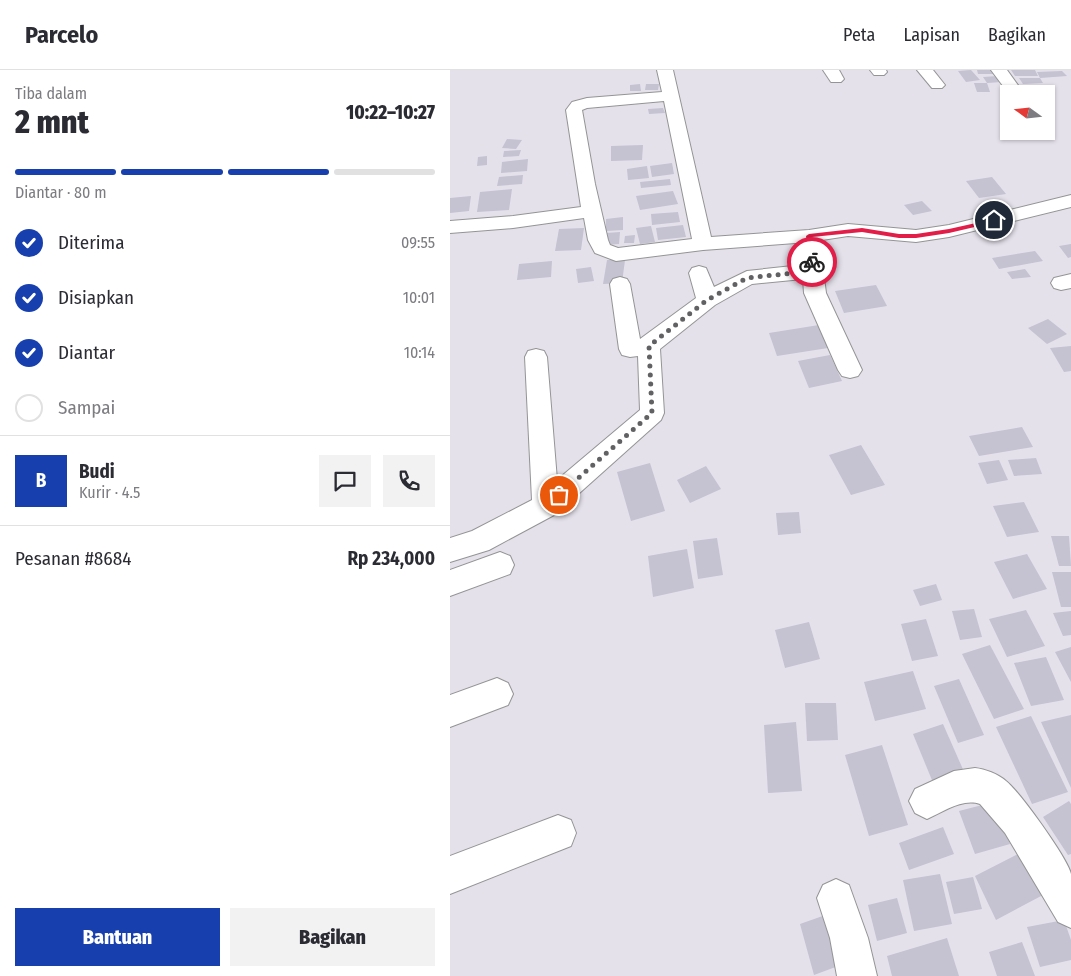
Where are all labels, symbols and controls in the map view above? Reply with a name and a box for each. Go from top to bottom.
text: Parcelo [25,21,98,49]
text: Peta [843,24,875,46]
text: Lapisan [903,24,960,46]
text: Bagikan [988,24,1046,46]
text: Tiba dalam [15,84,87,103]
north arrow [1000,85,1055,140]
map controls [1000,85,1055,140]
text: 10:22–10:27 [346,101,435,124]
text: 2 mnt [15,103,89,141]
text: Diantar · 80 m [15,183,106,202]
pin [973,199,1015,241]
icon: home [980,206,1008,234]
icon: check [15,229,43,257]
text: Diterima [58,231,124,254]
text: 09:55 [401,233,435,252]
courier [787,237,837,287]
icon: bike [798,248,826,276]
icon: check [15,284,43,312]
text: Disiapkan [58,286,134,309]
text: 10:01 [403,288,435,307]
icon: check [15,339,43,367]
text: Diantar [58,341,115,364]
text: 10:14 [404,343,435,362]
text: Sampai [58,396,115,419]
button: chat [319,455,371,507]
button: phone [383,455,435,507]
text: Budi [79,460,115,483]
text: B [36,469,46,492]
pin [538,474,580,516]
icon: bag [545,481,573,509]
text: Kurir · 4.5 [79,483,140,502]
text: Pesanan #8684 [15,547,131,570]
text: Rp 234,000 [347,547,435,570]
button: Bantuan [15,908,220,966]
button: Bagikan [230,908,435,966]

